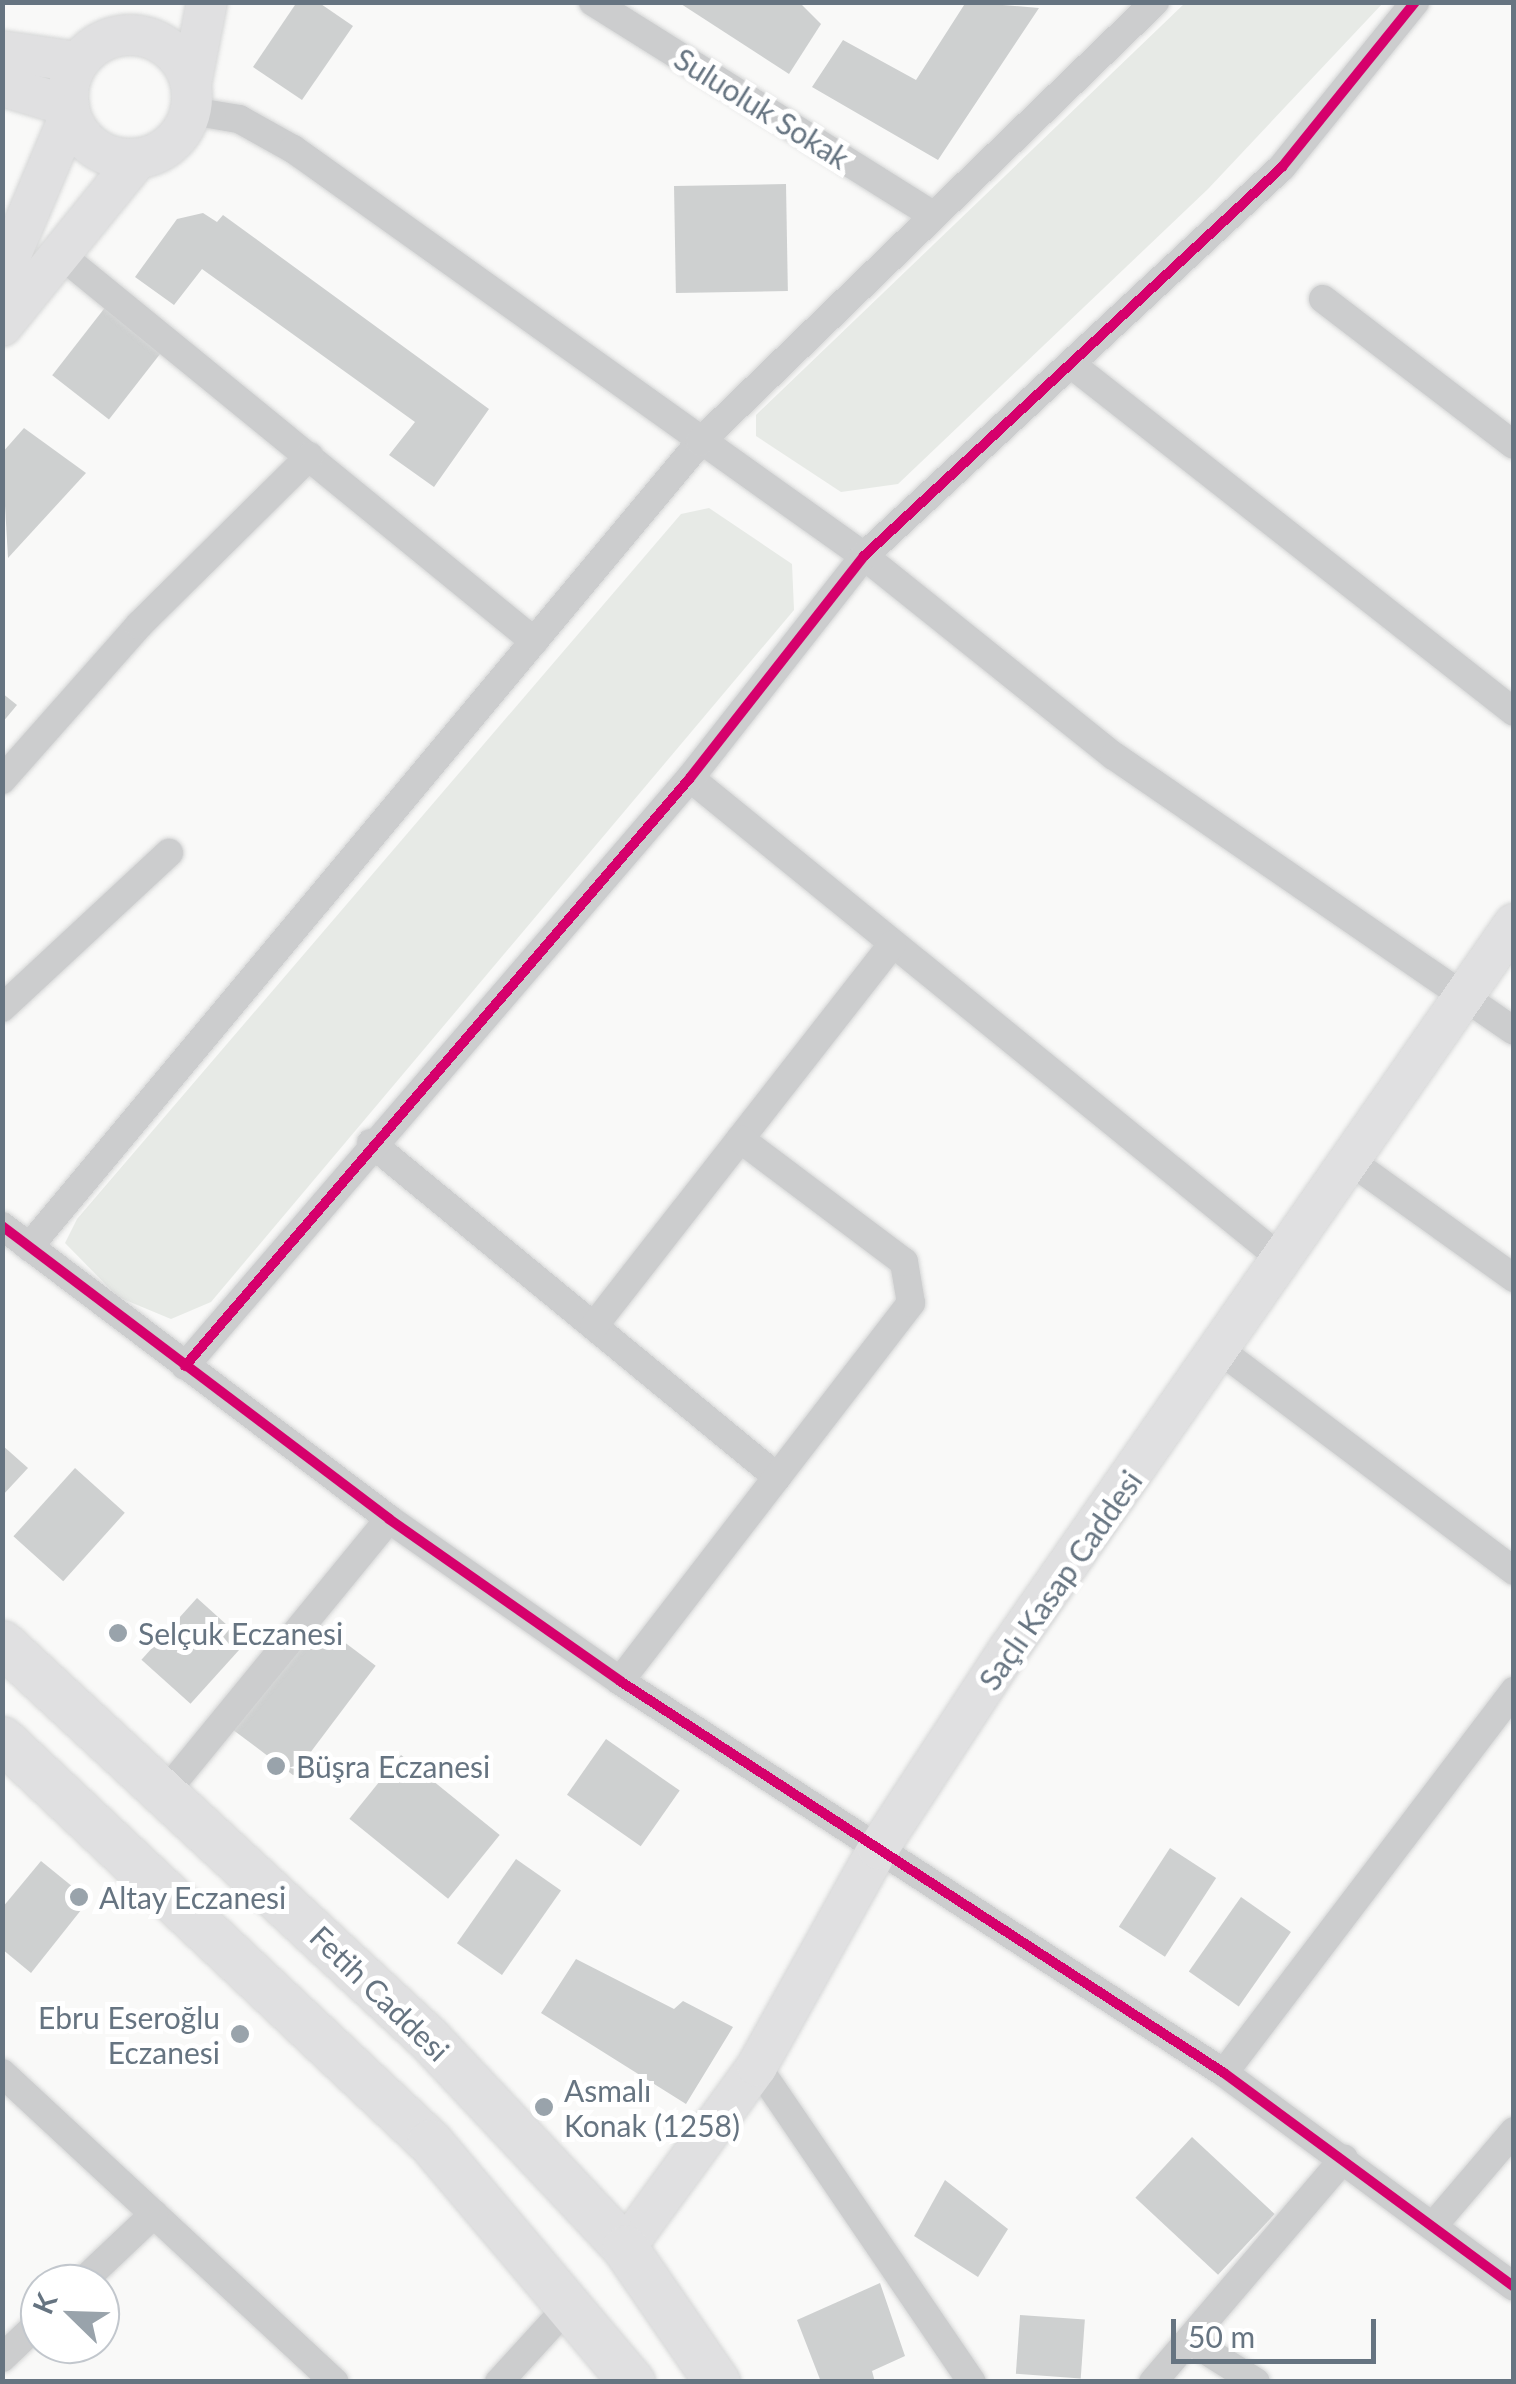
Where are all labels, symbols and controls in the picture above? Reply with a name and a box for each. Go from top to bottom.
street label: Suluoluk Sokak [668,40,856,176]
street label: Saçlı Kasap Caddesi [971,1464,1149,1696]
place label: Selçuk Eczanesi [138,1615,343,1651]
marker: Selçuk Eczanesi [107,1622,129,1644]
place label: Büşra Eczanesi [296,1748,490,1784]
marker: Büşra Eczanesi [265,1755,287,1777]
place label: Altay Eczanesi [99,1879,287,1915]
marker: Altay Eczanesi [68,1886,90,1908]
street label: Fetih Caddesi [303,1918,457,2068]
place label: Ebru Eseroğlu Eczanesi [38,1999,220,2070]
marker: Ebru Eseroğlu Eczanesi [229,2023,251,2045]
place label: Asmalı Konak (1258) [564,2072,740,2142]
marker: Asmalı Konak (1258) [533,2096,555,2118]
north arrow [20,2264,120,2364]
text: K [25,2288,64,2319]
scale bar [1176,2299,1381,2361]
text: 50 m [1188,2318,1255,2354]

